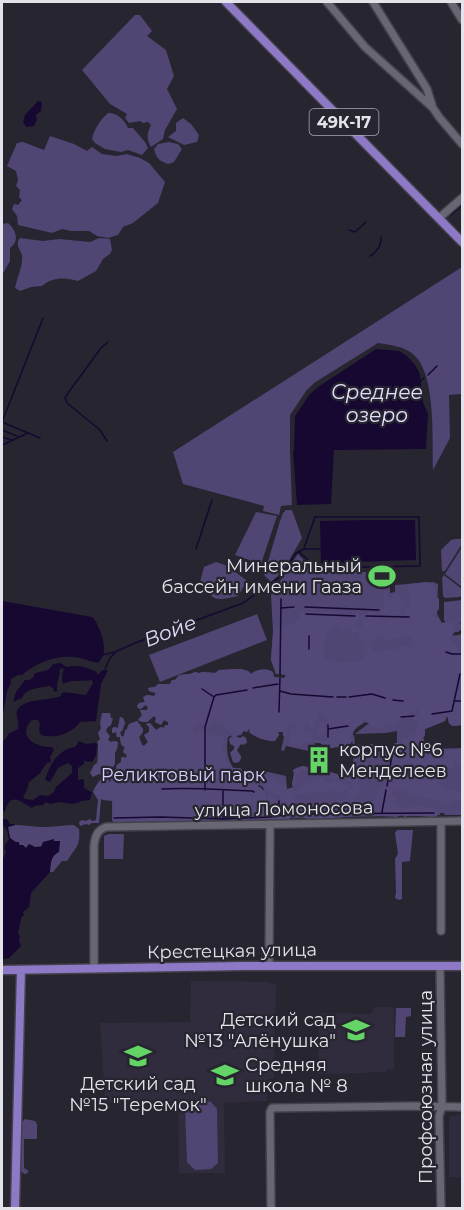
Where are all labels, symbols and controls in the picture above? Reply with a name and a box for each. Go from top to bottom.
road number: 49К-17 [310,109,378,135]
water label: Среднее озеро [331,380,423,427]
place label: Минеральный бассейн имени Гааза [162,555,362,598]
sports icon: Минеральный бассейн имени Гааза [367,561,397,591]
water label: Войе [140,610,200,652]
place label: корпус №6 Менделеев [339,739,447,782]
building icon: корпус №6 Менделеев [304,745,334,775]
park label: Реликтовый парк [101,764,266,786]
street label: улица Ломоносова [194,796,373,822]
street label: Крестецкая улица [147,939,317,963]
street label: Профсоюзная улица [415,990,437,1184]
place label: Детский сад №13 "Алёнушка" [184,1009,336,1052]
school or university icon: Детский сад №13 "Алёнушка" [341,1015,371,1045]
school or university icon: Детский сад №15 "Теремок" [123,1041,153,1071]
place label: Средняя школа № 8 [245,1054,348,1097]
school or university icon: Средняя школа № 8 [210,1060,240,1090]
place label: Детский сад №15 "Теремок" [69,1073,207,1116]

